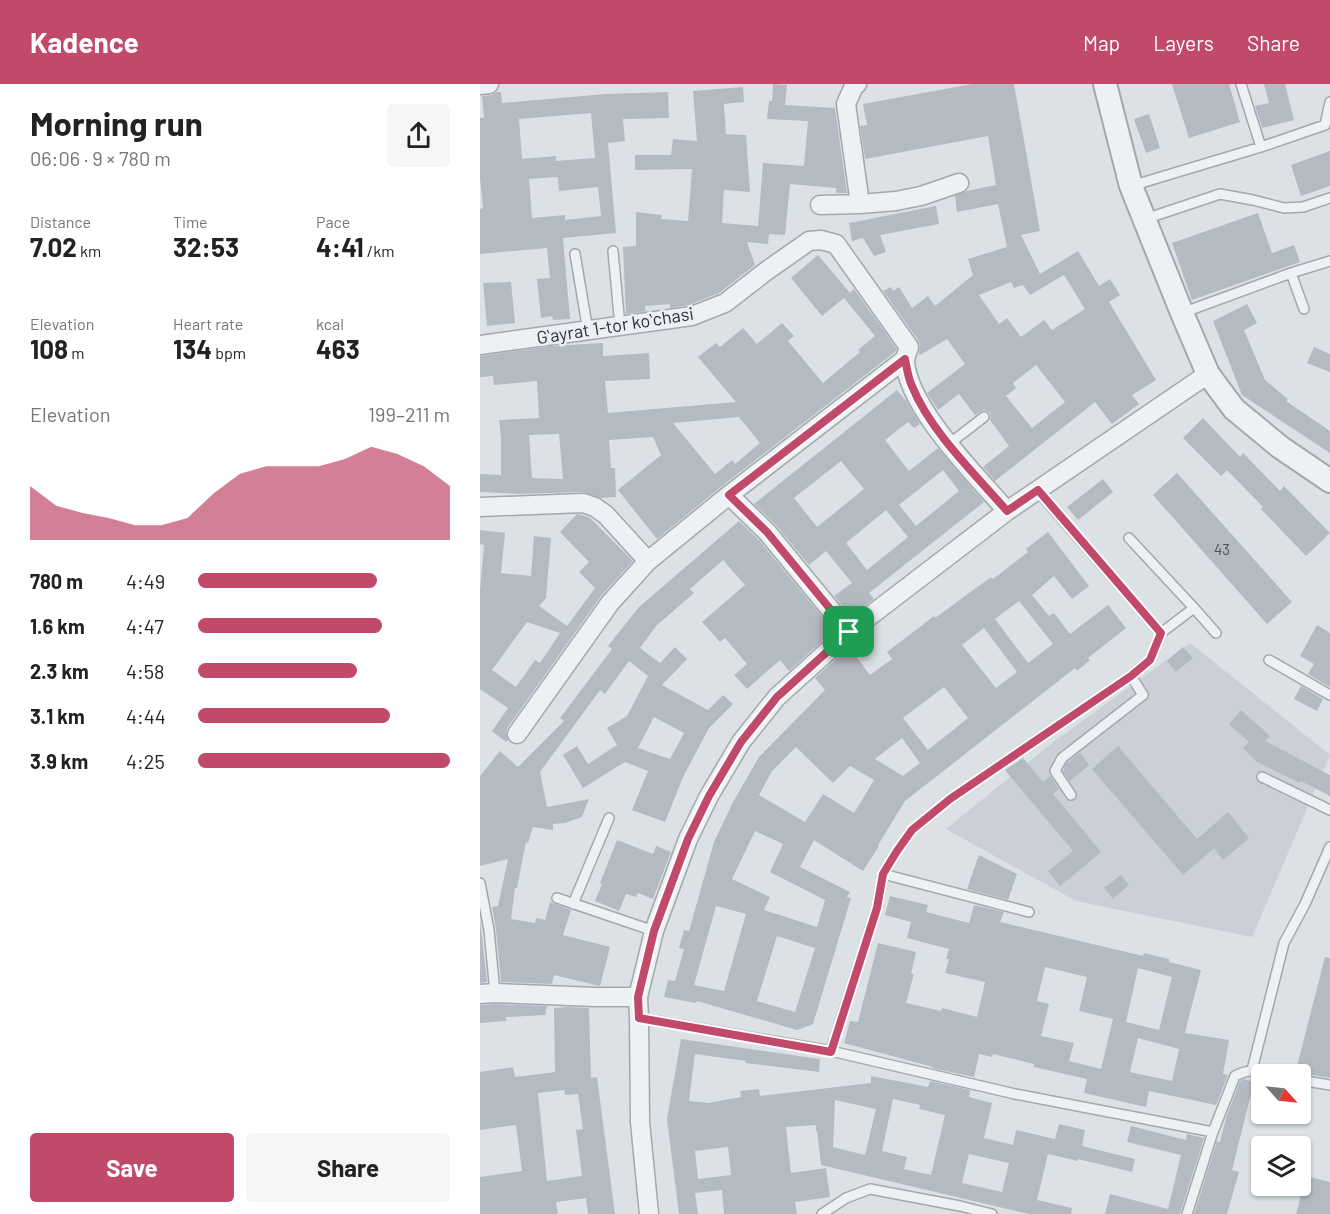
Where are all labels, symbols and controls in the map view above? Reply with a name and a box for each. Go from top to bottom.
text: Kadence [30,25,139,59]
text: Map [1083,30,1120,55]
text: Layers [1153,30,1214,55]
text: Share [1247,30,1300,55]
text: Morning run [30,103,203,143]
button: share [387,104,450,167]
text: 06:06 · 9 × 780 m [30,146,171,170]
text: Distance [30,212,91,231]
text: Time [173,212,208,231]
text: Pace [316,212,350,231]
text: 7.02 [30,231,77,262]
text: 32:53 [173,231,239,262]
text: 4:41 [316,231,364,262]
text: km [77,241,101,260]
text: /km [364,241,395,260]
street label: Gʻayrat 1-tor koʻchasi [535,302,695,348]
text: Elevation [30,314,94,333]
text: Heart rate [173,314,243,333]
text: kcal [316,314,344,333]
text: 108 [30,333,68,364]
text: 134 [173,333,212,364]
text: 463 [316,333,360,364]
text: m [68,343,85,362]
text: bpm [212,343,246,362]
text: Elevation [30,402,111,426]
text: 199–211 m [368,402,450,426]
house number: 43 [1214,540,1230,558]
text: 780 m [30,569,83,593]
text: 4:49 [126,569,165,593]
pin [823,606,874,657]
text: 1.6 km [30,614,85,638]
text: 4:47 [126,614,164,638]
icon: arrive [832,615,865,648]
text: 2.3 km [30,659,89,683]
text: 4:58 [126,659,165,683]
text: 3.1 km [30,704,85,728]
text: 4:44 [126,704,166,728]
text: 3.9 km [30,749,88,773]
text: 4:25 [126,749,165,773]
north arrow [1251,1064,1311,1124]
map controls [1251,1064,1311,1196]
button: Save [30,1133,234,1202]
button: Share [246,1133,450,1202]
button: layers [1251,1136,1311,1196]

